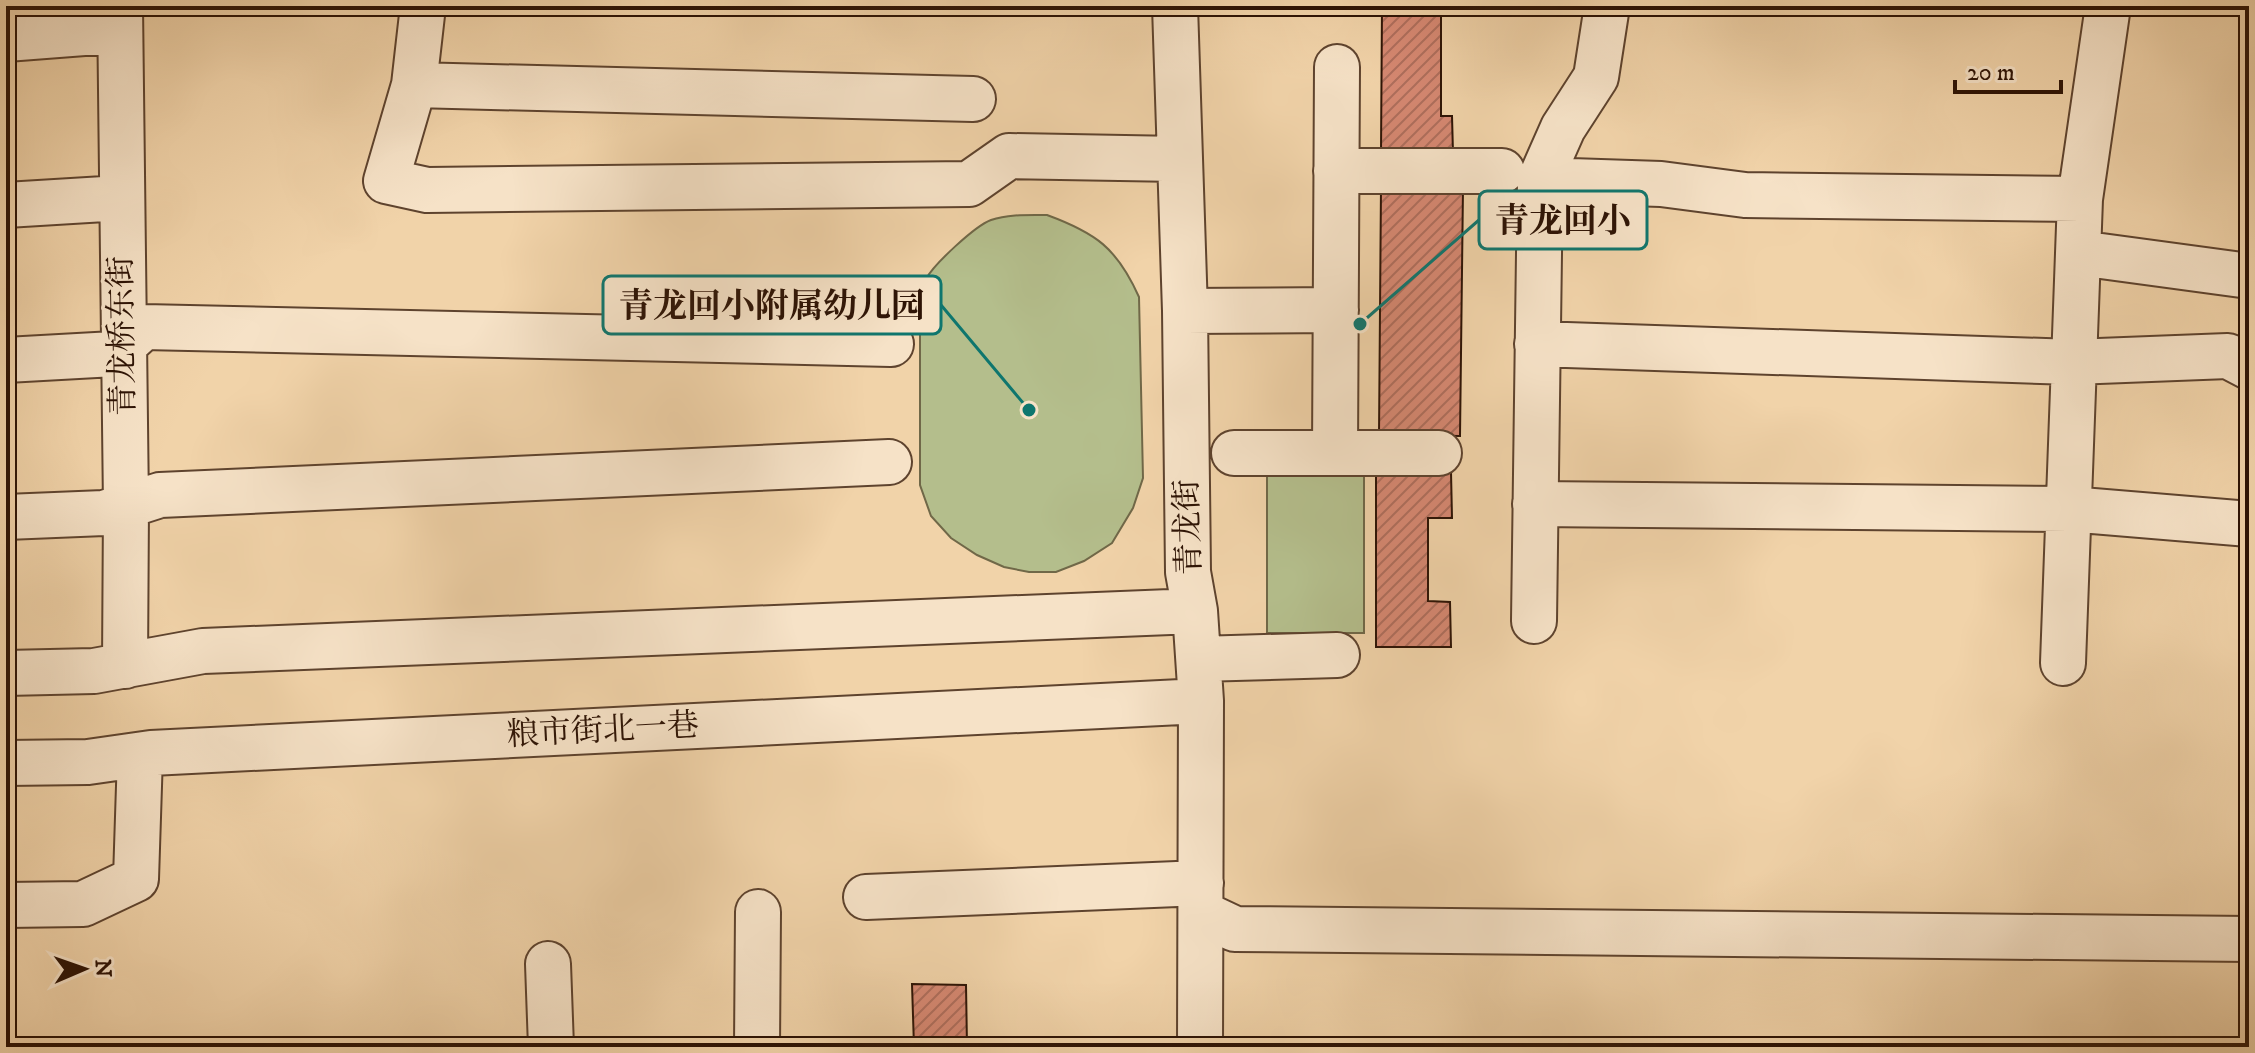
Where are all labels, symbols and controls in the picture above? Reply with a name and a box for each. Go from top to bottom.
scale bar [1955,44,2061,94]
text: 20 m [1967,58,2015,88]
callout: 青龙回小 [1479,191,1647,249]
text: 青龙回小 [1495,201,1631,243]
street label: 青龙桥东街 [102,256,144,416]
callout: 青龙回小附属幼儿园 [603,276,941,334]
text: 青龙回小附属幼儿园 [619,286,925,328]
street label: 青龙街 [1167,478,1211,576]
street label: 粮市街北一巷 [506,706,700,756]
north arrow [44,929,124,1009]
text: N [89,959,116,978]

